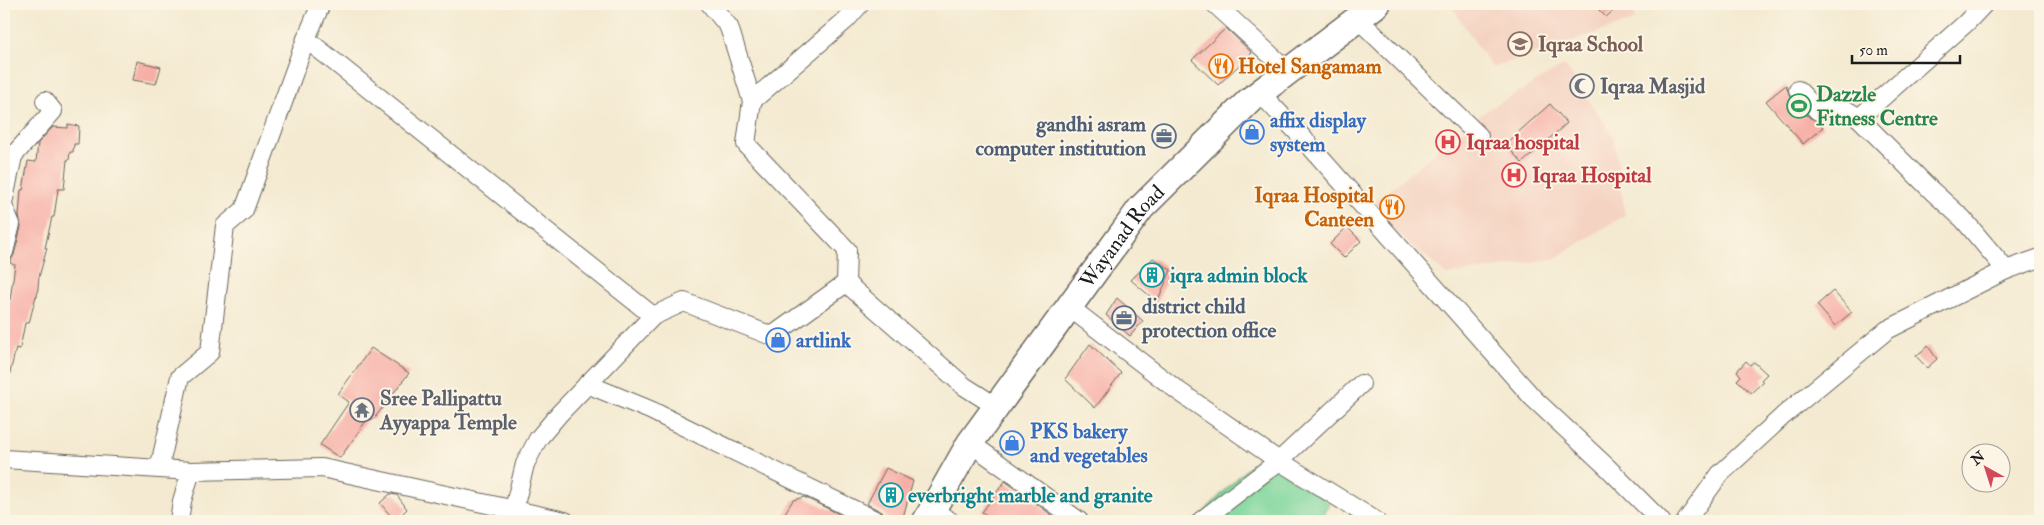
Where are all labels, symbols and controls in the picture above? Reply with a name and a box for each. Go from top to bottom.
school or university icon: Iqraa School [1507,31,1533,57]
place label: Iqraa School [1538,31,1644,58]
scale bar [1852,32,1959,64]
text: 50 m [1859,41,1888,60]
restaurant icon: Hotel Sangamam [1208,53,1234,79]
place label: Hotel Sangamam [1238,53,1382,80]
mosque icon: Iqraa Masjid [1569,73,1595,99]
place label: Iqraa Masjid [1600,73,1706,100]
place label: Dazzle Fitness Centre [1816,81,1938,132]
sports icon: Dazzle Fitness Centre [1786,93,1812,119]
place label: affix display system [1270,107,1367,158]
place label: gandhi asram computer institution [975,111,1147,162]
shop icon: affix display system [1239,119,1265,145]
office icon: gandhi asram computer institution [1151,123,1177,149]
hospital icon: Iqraa hospital [1435,129,1461,155]
place label: Iqraa hospital [1466,129,1580,156]
hospital icon: Iqraa Hospital [1501,162,1527,188]
place label: Iqraa Hospital [1532,162,1652,189]
street label: Wayanad Road [1073,179,1171,295]
place label: Iqraa Hospital Canteen [1254,182,1375,233]
restaurant icon: Iqraa Hospital Canteen [1379,194,1405,220]
building icon: iqra admin block [1139,262,1165,288]
place label: iqra admin block [1169,262,1308,289]
place label: district child protection office [1141,293,1277,344]
office icon: district child protection office [1111,305,1137,331]
shop icon: artlink [765,327,791,353]
place label: artlink [796,327,852,354]
place label: Sree Pallipattu Ayyappa Temple [379,385,517,436]
temple icon: Sree Pallipattu Ayyappa Temple [349,397,375,423]
place label: PKS bakery and vegetables [1030,418,1148,469]
shop icon: PKS bakery and vegetables [999,430,1025,456]
north arrow [1962,442,2012,492]
text: N [1967,447,1989,469]
building icon: everbright marble and granite [878,482,904,508]
place label: everbright marble and granite [908,482,1153,509]

